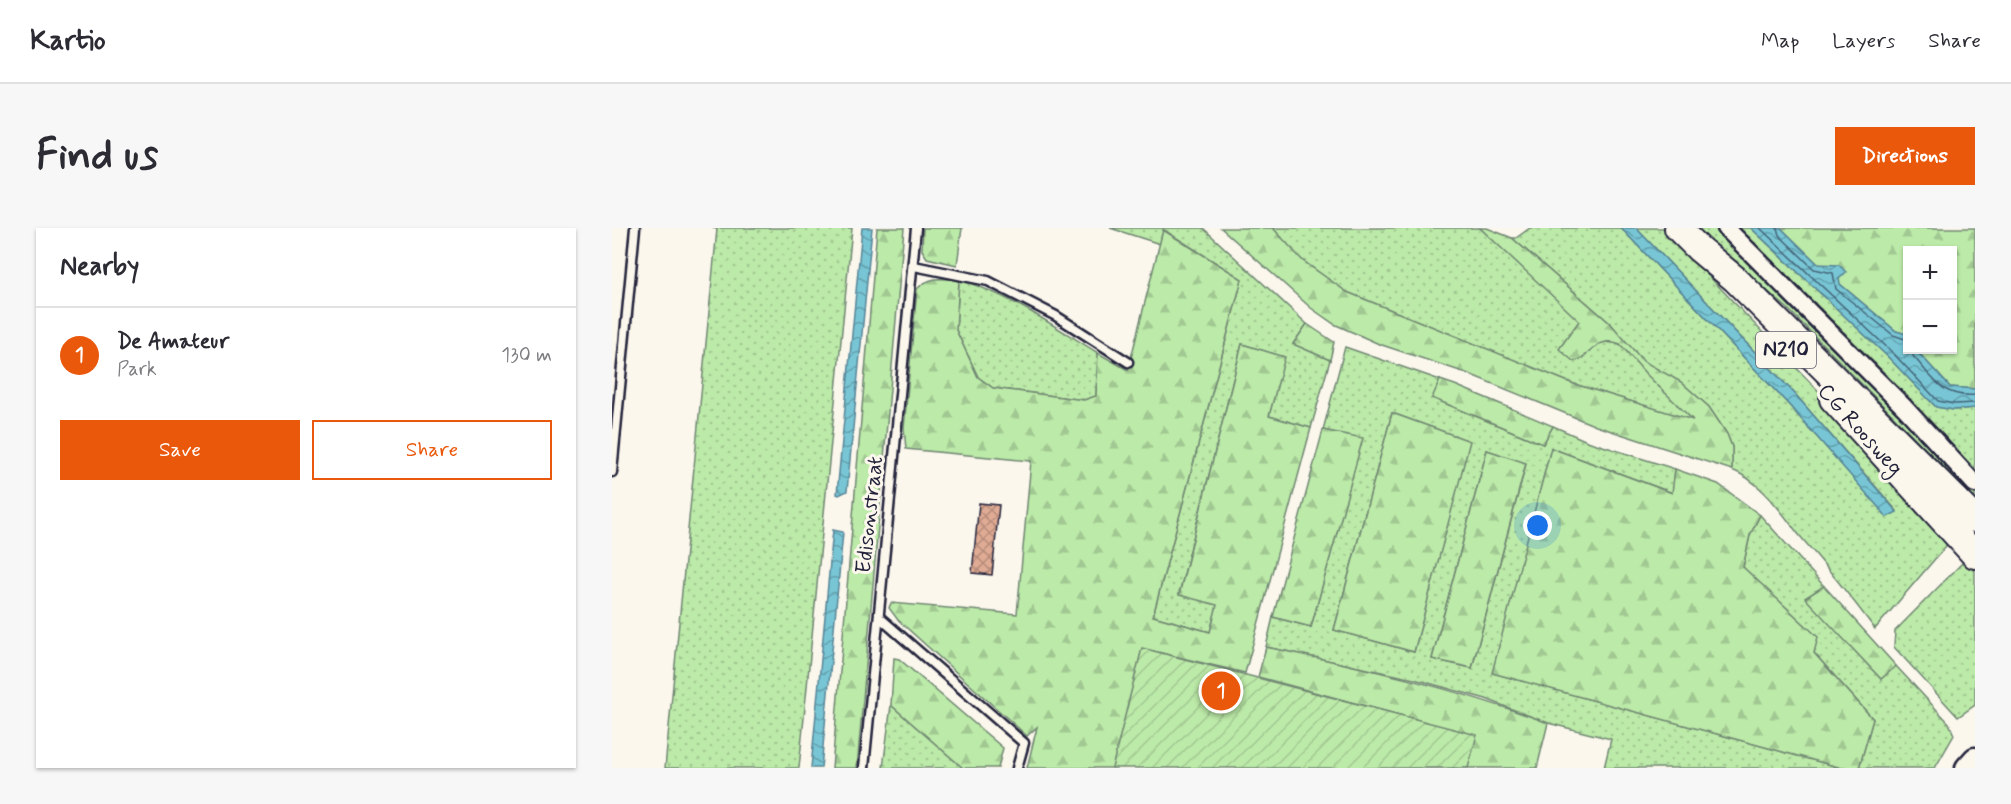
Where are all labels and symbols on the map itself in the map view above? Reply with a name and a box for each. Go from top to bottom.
road number: N210 [1756,332,1816,368]
street label: CG Roosweg [1809,378,1909,484]
street label: Edisonstraat [850,455,890,575]
your location [1523,511,1552,540]
pin: 1 [1202,668,1240,714]

